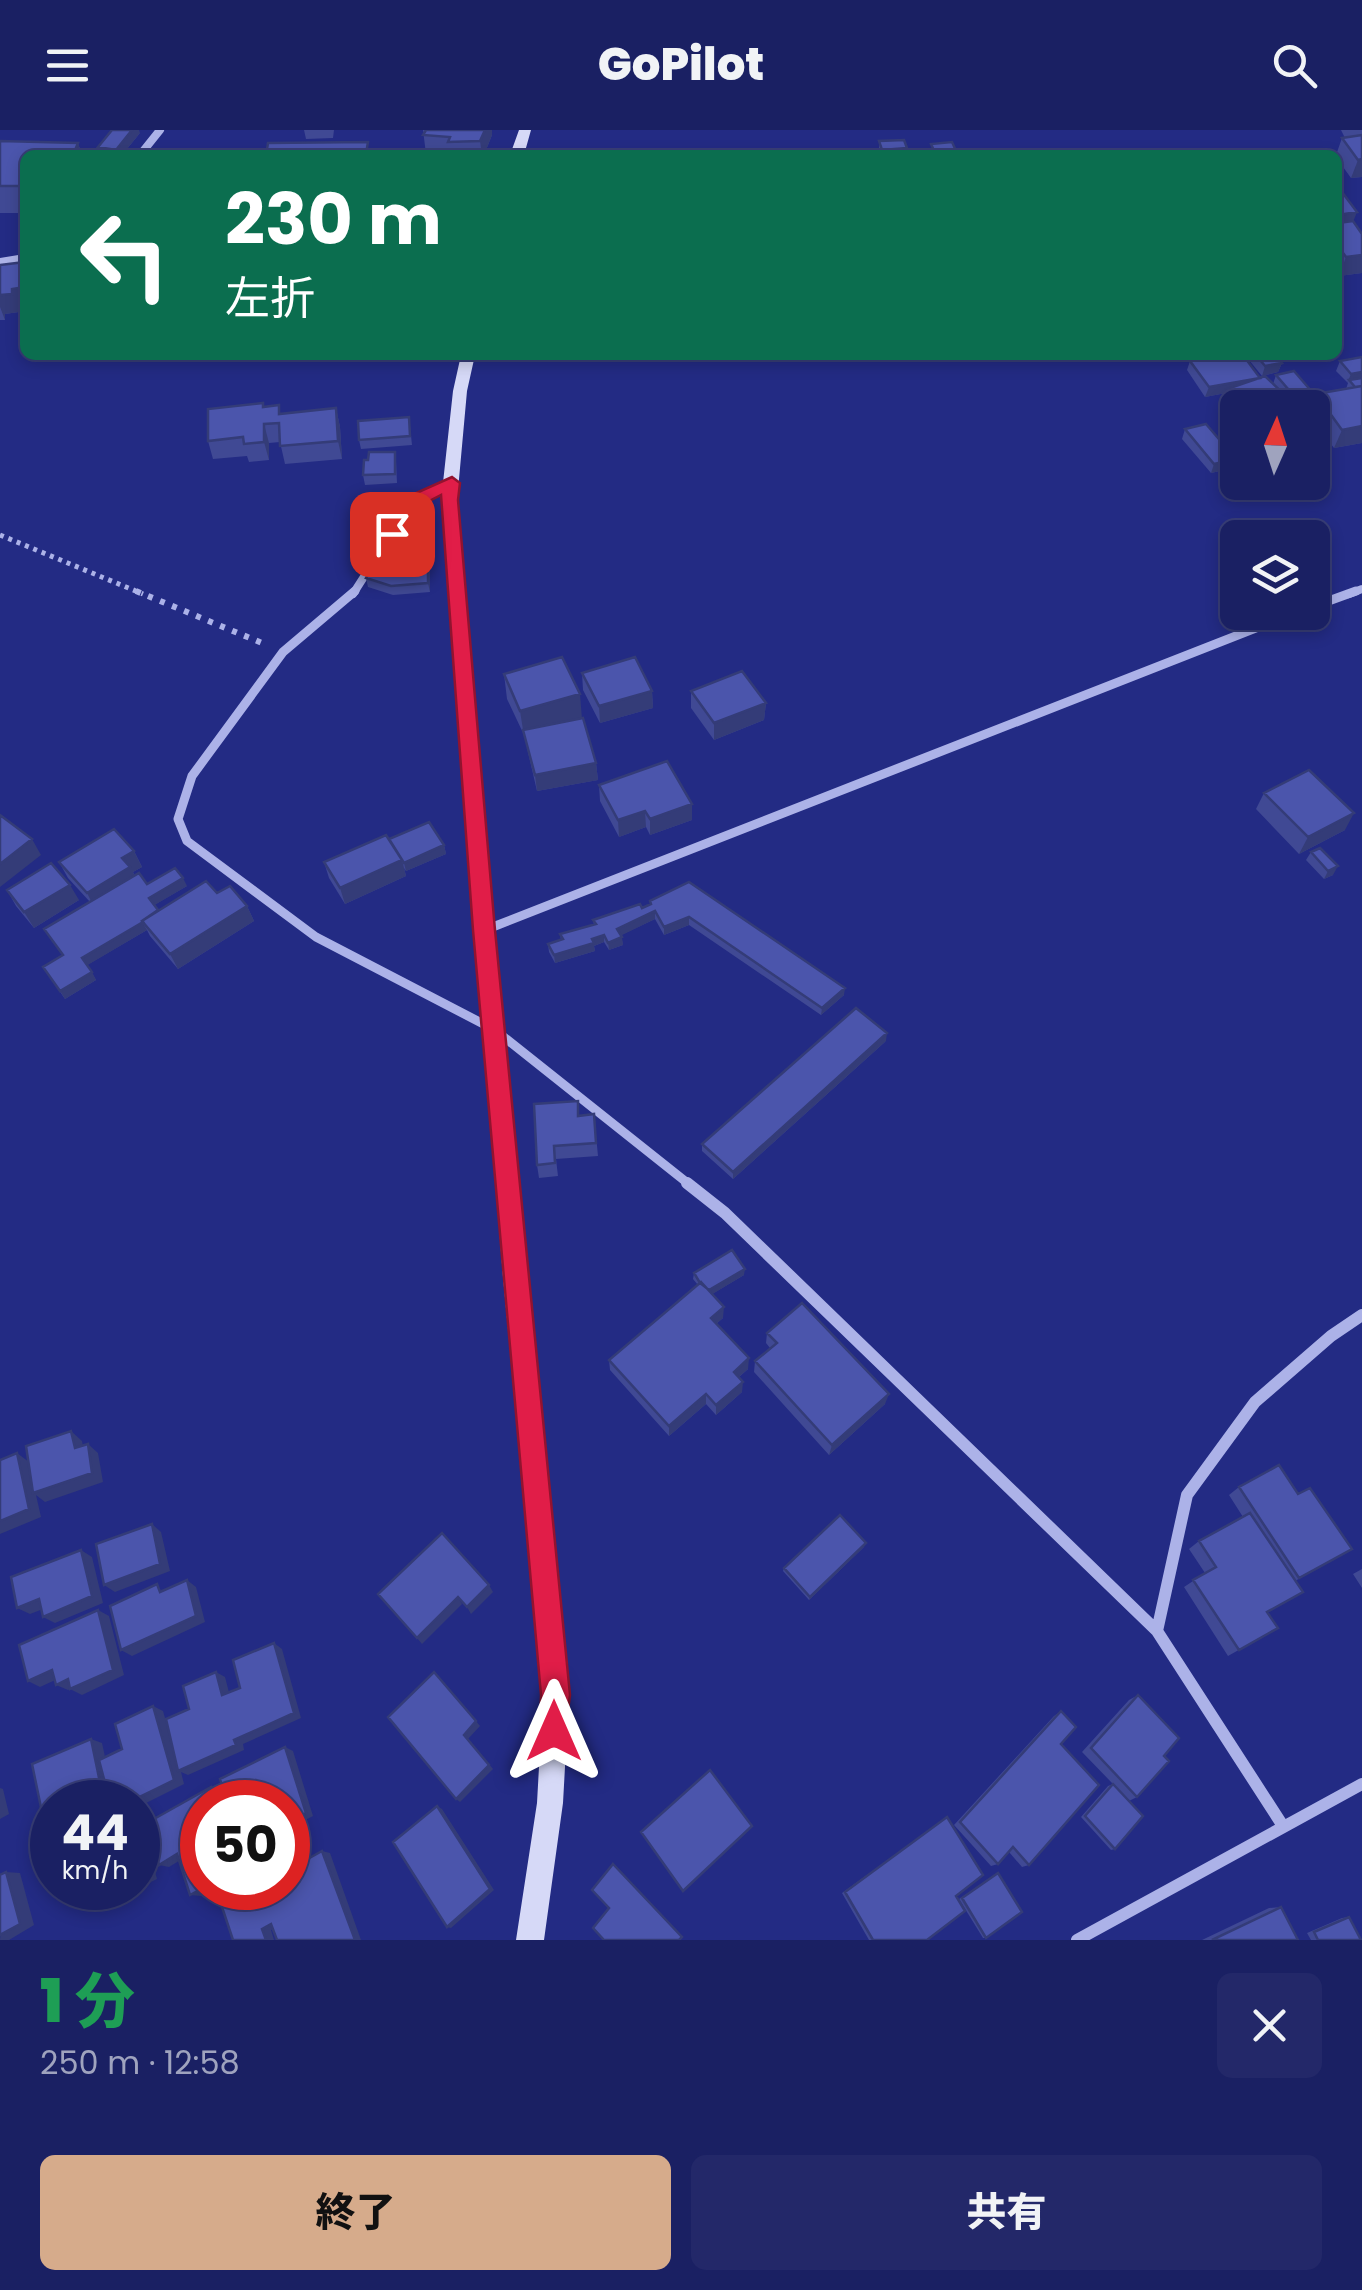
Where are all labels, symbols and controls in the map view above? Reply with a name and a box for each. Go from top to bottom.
text: GoPilot [598,33,764,96]
icon: menu [40,38,95,93]
icon: search [1267,38,1322,93]
text: 230 m [225,170,442,269]
icon: left [60,190,190,320]
text: 左折 [225,267,315,330]
north arrow [1220,390,1330,500]
map controls [1220,390,1330,630]
pin [350,492,435,577]
icon: arrive [365,507,420,562]
button: layers [1220,520,1330,630]
position arrow [502,1679,606,1783]
speed limit sign: 50 [180,1780,310,1910]
text: 44 [61,1797,129,1868]
text: km/h [62,1853,128,1888]
text: 1 分 [40,1959,135,2043]
button: close [1217,1973,1322,2078]
text: 250 m · 12:58 [40,2040,240,2085]
button: 終了 [40,2155,671,2270]
button: 共有 [691,2155,1322,2270]

